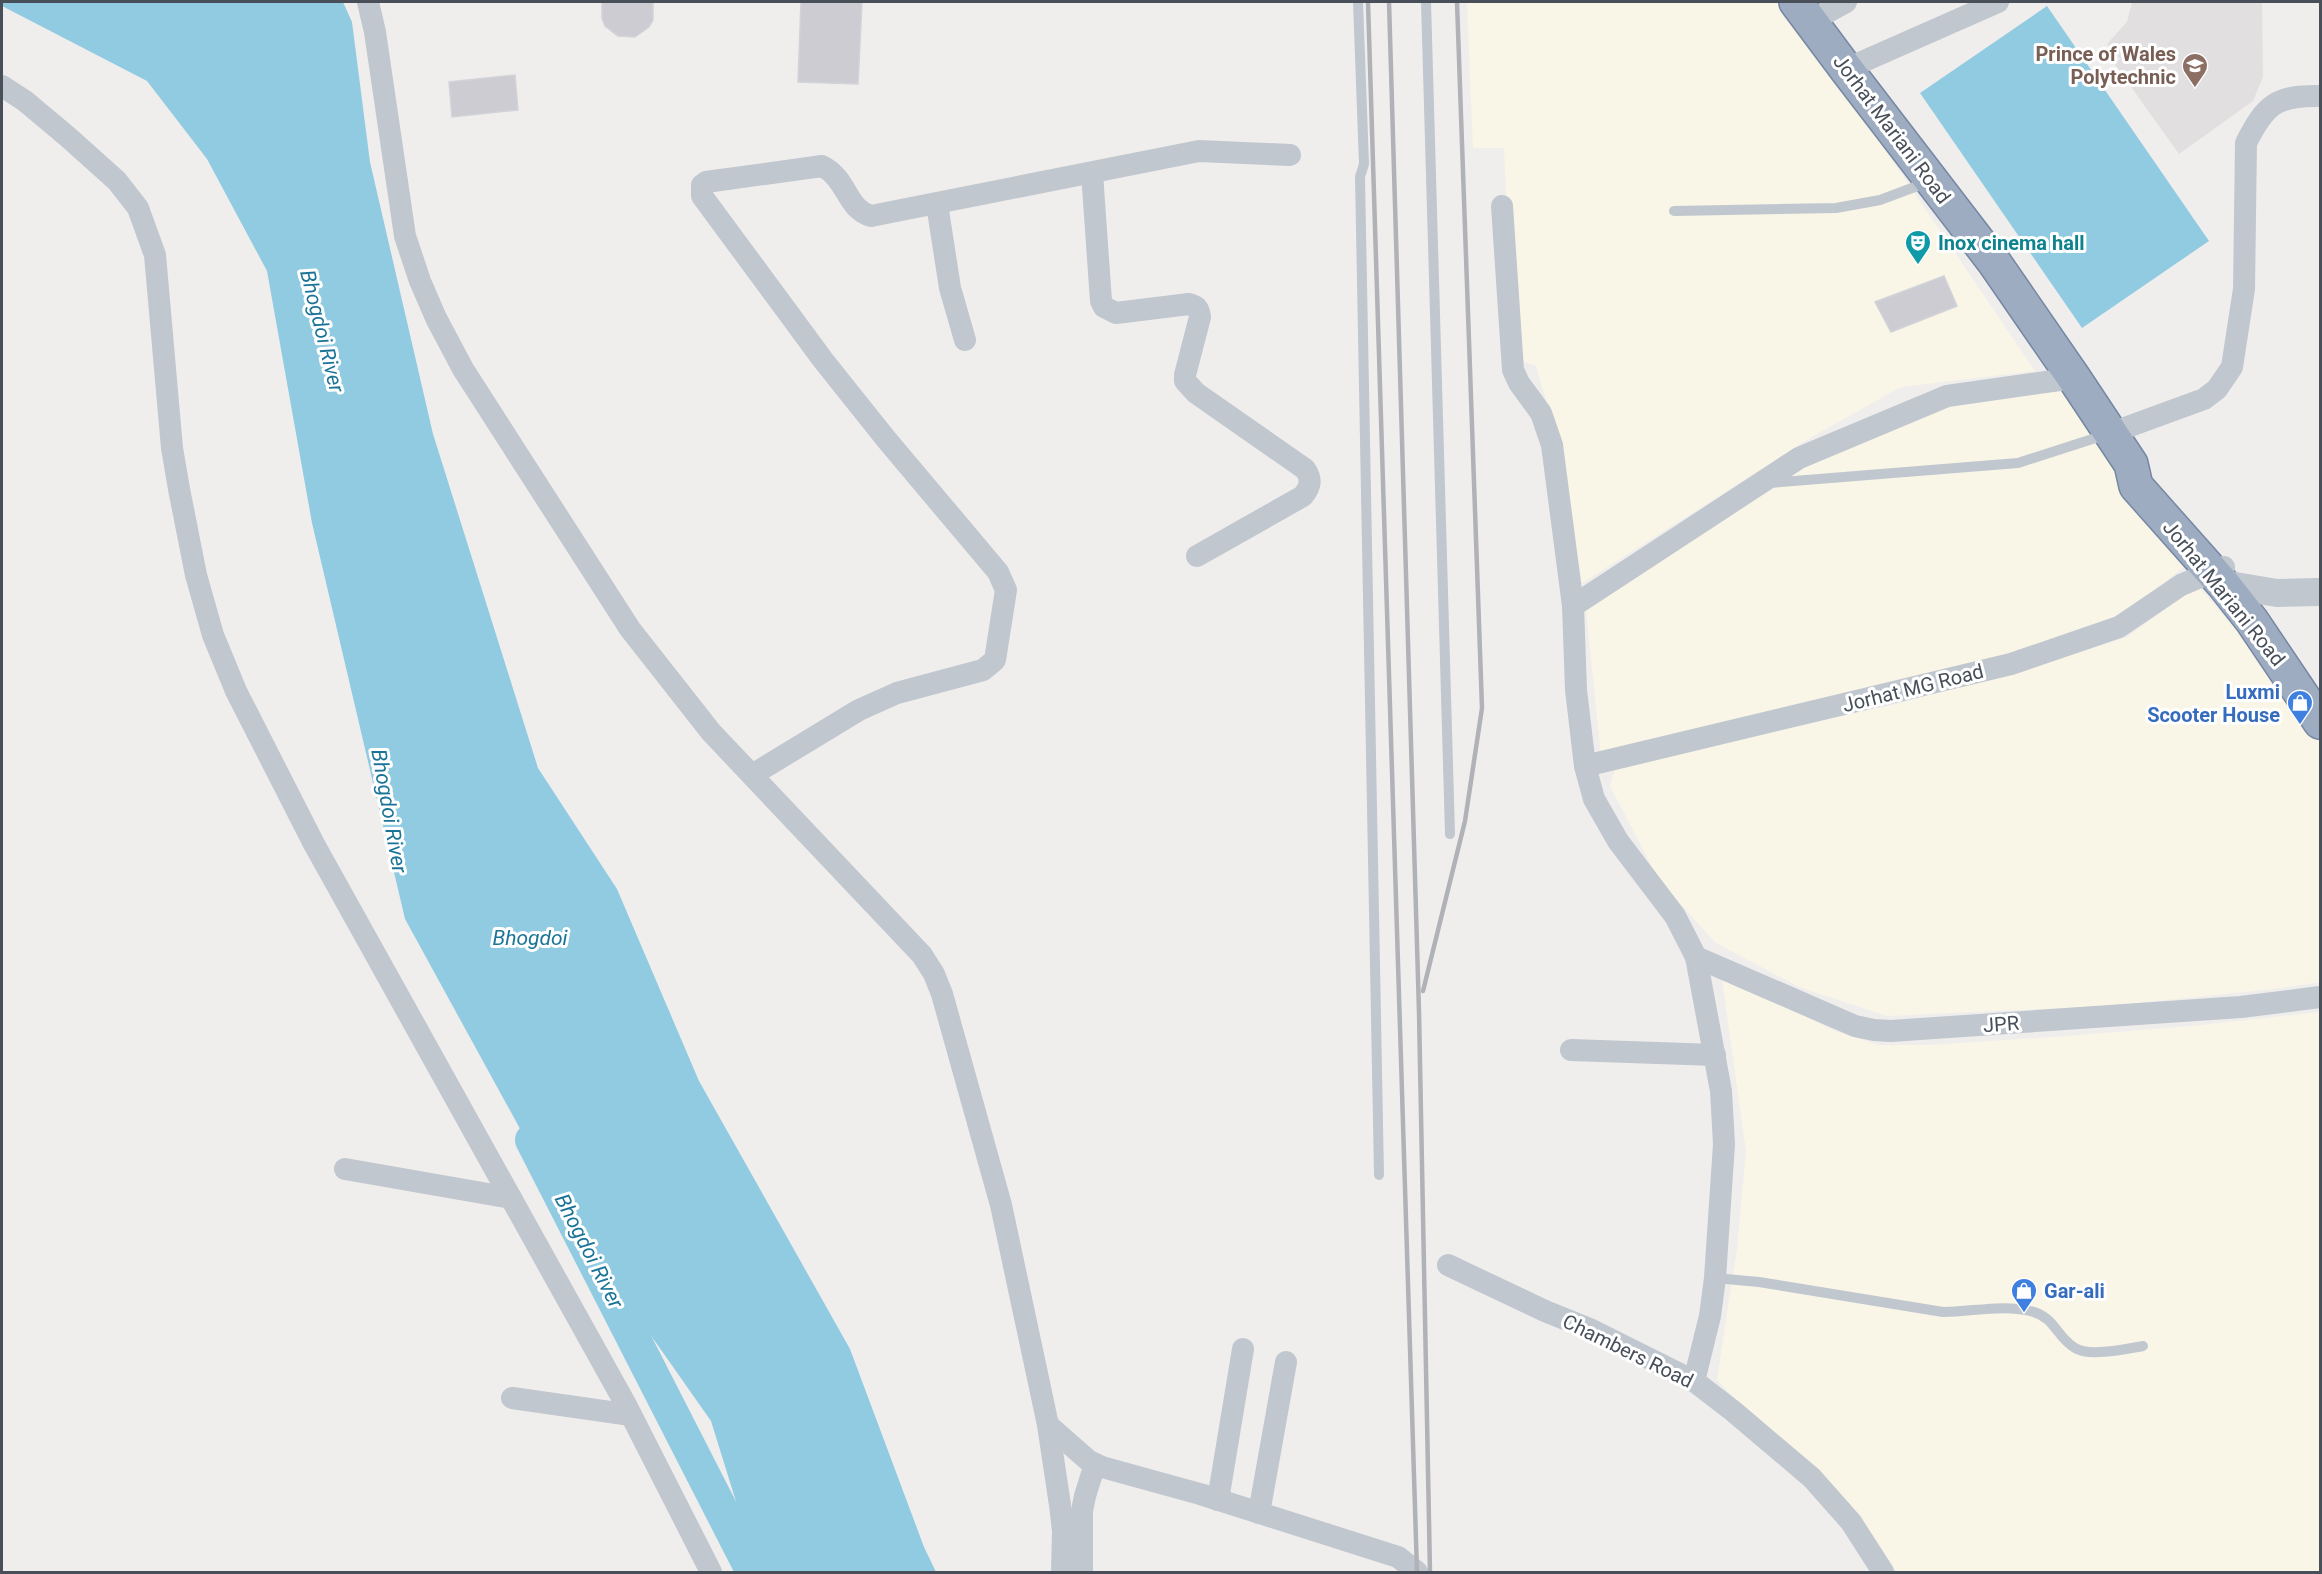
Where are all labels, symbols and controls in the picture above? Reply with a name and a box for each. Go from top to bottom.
place label: Prince of Wales Polytechnic [2035,42,2176,89]
street label: Jorhat Mariani Road [1828,50,1956,208]
school or university icon: Prince of Wales Polytechnic [2180,51,2210,89]
theatre icon: Inox cinema hall [1903,228,1933,266]
place label: Inox cinema hall [1938,231,2085,255]
water label: Bhogdoi River [295,267,349,396]
street label: Jorhat Mariani Road [2158,515,2290,671]
street label: Jorhat MG Road [1840,659,1986,717]
place label: Luxmi Scooter House [2147,680,2280,727]
shop icon: Luxmi Scooter House [2285,688,2315,726]
water label: Bhogdoi River [366,747,412,876]
water label: Bhogdoi [492,926,568,950]
street label: JPR [1982,1011,2020,1037]
water label: Bhogdoi River [550,1190,629,1313]
shop icon: Gar-ali [2009,1276,2039,1314]
place label: Gar-ali [2044,1279,2105,1303]
street label: Chambers Road [1559,1309,1697,1393]

